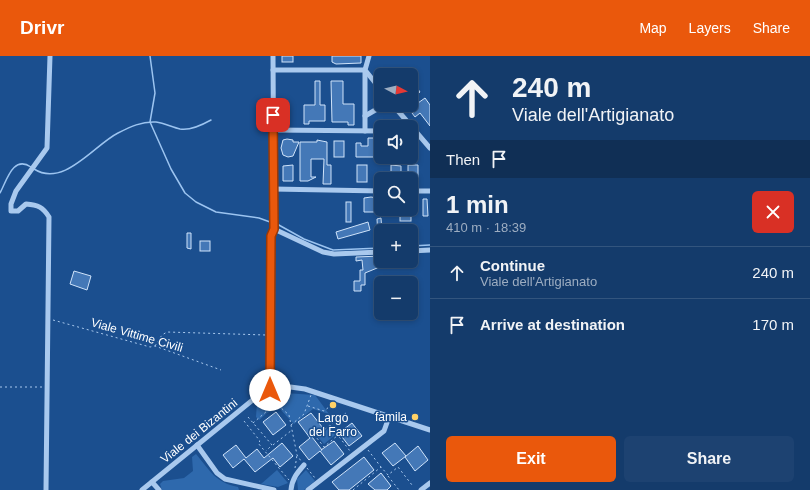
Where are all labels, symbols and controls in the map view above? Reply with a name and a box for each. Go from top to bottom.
text: Drivr [20,17,64,38]
text: Map [639,20,667,36]
text: Layers [689,20,731,36]
text: Share [753,20,790,36]
north arrow [374,68,418,112]
map controls [374,68,418,320]
icon: ahead [446,72,498,124]
text: 240 m [512,72,591,103]
pin [256,98,290,132]
icon: arrive [262,104,284,126]
text: Viale dell'Artigianato [512,105,674,125]
button: sound [374,120,418,164]
icon: arrive [488,148,510,170]
text: Then [446,151,480,168]
button: search [374,172,418,216]
text: 1 min [446,191,509,218]
button: close [752,191,794,233]
text: 410 m · 18:39 [446,220,526,235]
button: + [374,224,418,268]
text: Continue [480,257,545,274]
icon: ahead [446,262,468,284]
text: 240 m [752,264,794,281]
text: Viale dell'Artigianato [480,274,597,289]
button: − [374,276,418,320]
icon: arrive [446,314,468,336]
street label: Viale Vittime Civili [89,315,185,355]
text: Arrive at destination [480,316,625,333]
text: 170 m [752,316,794,333]
position arrow [249,369,291,411]
street label: Viale dei Bizantini [158,396,240,466]
marker: Largo del Farro [328,400,338,410]
place label: famila [375,410,407,424]
place label: Largo del Farro [309,411,357,439]
marker: famila [410,412,420,422]
button: Exit [446,436,616,482]
button: Share [624,436,794,482]

